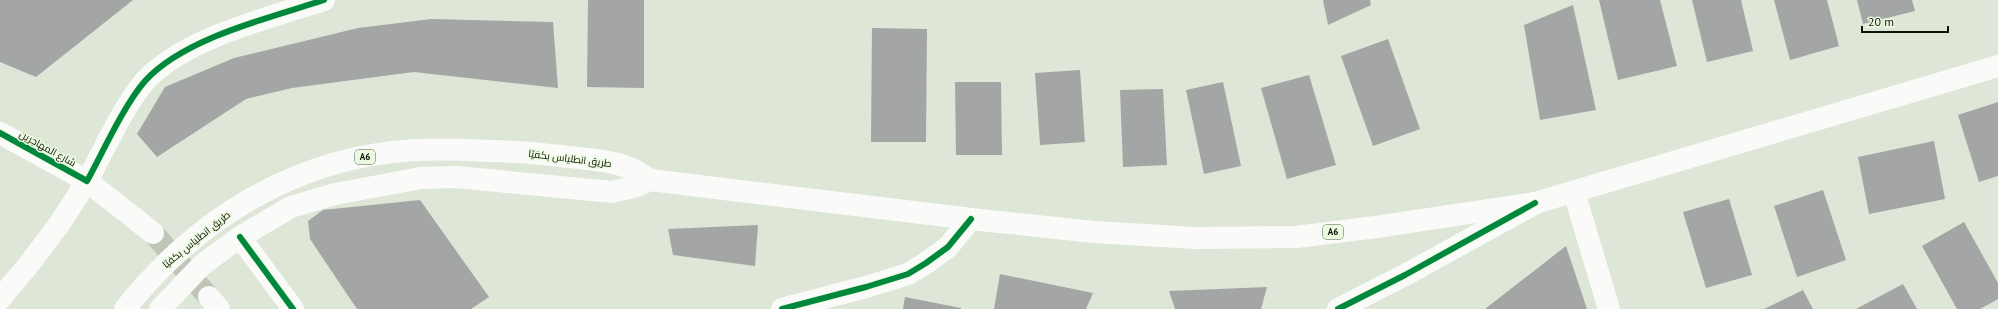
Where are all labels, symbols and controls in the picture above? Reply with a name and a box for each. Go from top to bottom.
scale bar [1862,8,1948,34]
text: 20 m [1868,14,1894,29]
street label: شارع المهاجرين [17,128,78,169]
street label: طريق انطلياس بكفيّا [528,147,612,170]
road number: A6 [355,150,375,164]
street label: طريق انطلياس بكفيّا [160,208,233,271]
road number: A6 [1323,225,1343,239]

